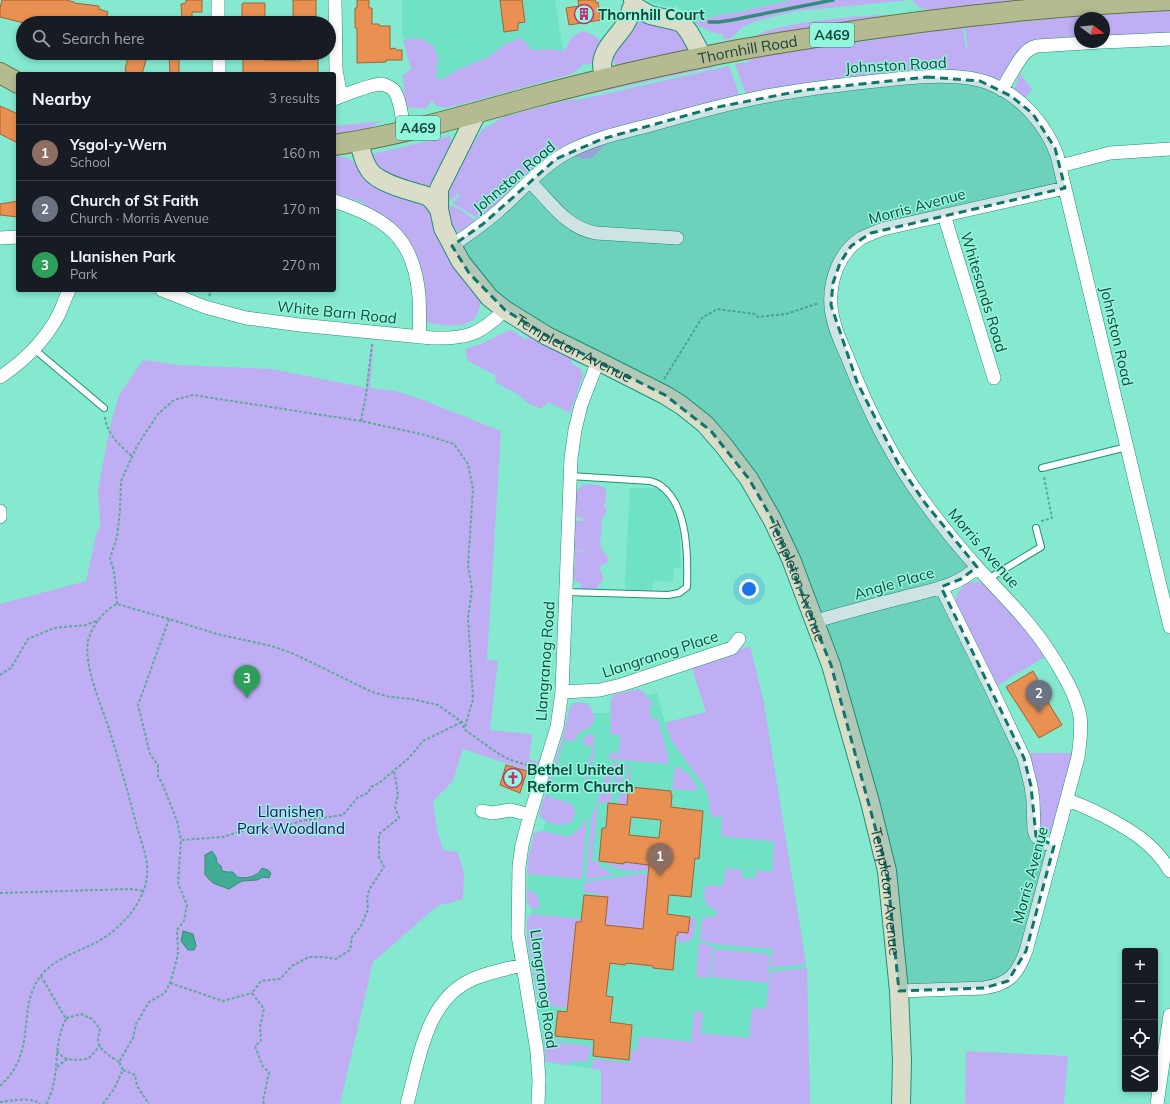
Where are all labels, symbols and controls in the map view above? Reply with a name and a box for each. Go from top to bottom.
building icon: Thornhill Court [573,3,595,25]
place label: Thornhill Court [598,5,705,24]
north arrow [1074,12,1110,48]
search box [16,16,336,60]
road number: A469 [810,23,854,47]
icon: search [30,27,52,49]
text: Search here [62,29,144,48]
street label: Thornhill Road [696,31,799,67]
street label: Johnston Road [845,53,947,77]
text: Nearby [32,88,91,109]
text: 3 results [269,90,320,106]
road number: A469 [396,116,440,140]
text: Ysgol-y-Wern [70,135,167,154]
street label: Johnston Road [469,137,559,217]
text: 1 [41,145,49,161]
text: 160 m [282,145,320,161]
text: School [70,154,110,170]
street label: Morris Avenue [866,184,968,228]
text: Church of St Faith [70,191,199,210]
text: 2 [41,201,49,217]
text: 170 m [282,201,320,217]
text: Church · Morris Avenue [70,210,209,226]
street label: Whitesands Road [957,230,1011,354]
text: Llanishen Park [70,247,176,266]
text: 3 [41,257,49,273]
text: 270 m [282,257,320,273]
text: Park [70,266,97,282]
street label: Johnston Road [1096,284,1138,388]
street label: White Barn Road [276,296,398,328]
street label: Templeton Avenue [512,309,635,386]
street label: Morris Avenue [944,504,1024,592]
street label: Templeton Avenue [765,518,831,644]
street label: Angle Place [852,563,936,603]
your location [739,579,759,599]
street label: Llangranog Road [531,600,559,722]
street label: Llangranog Place [600,626,720,682]
pin: 3 [234,665,260,698]
pin: 2 [1026,680,1052,713]
place label: Bethel United Reform Church [527,760,634,796]
church icon: Bethel United Reform Church [502,767,524,789]
park label: Llanishen Park Woodland [237,802,345,838]
street label: Morris Avenue [1008,824,1052,926]
street label: Templeton Avenue [867,826,905,956]
pin: 1 [647,843,673,876]
street label: Llangranog Road [526,928,562,1050]
map controls [1122,948,1158,1092]
button: + [1122,948,1158,984]
button: − [1122,984,1158,1020]
button: locate [1122,1020,1158,1056]
button: layers [1122,1056,1158,1092]

